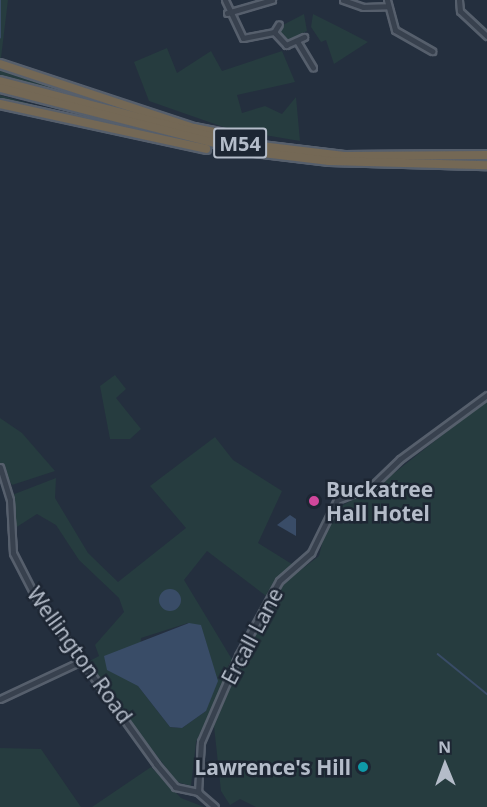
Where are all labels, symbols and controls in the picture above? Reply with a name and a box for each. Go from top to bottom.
road number: M54 [213,126,267,160]
place label: Buckatree Hall Hotel [326,476,433,526]
marker: Buckatree Hall Hotel [307,494,321,508]
street label: Wellington Road [22,582,138,728]
street label: Ercall Lane [216,583,288,689]
north arrow [415,735,475,795]
text: N [438,736,451,758]
place label: Lawrence's Hill [195,754,351,780]
marker: Lawrence's Hill [356,760,370,774]

